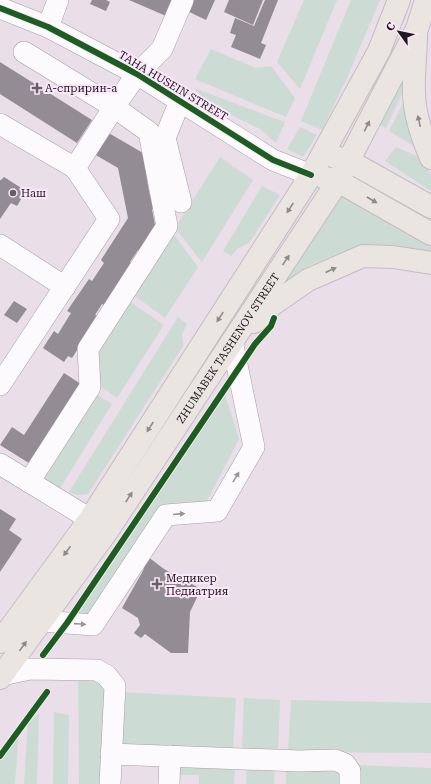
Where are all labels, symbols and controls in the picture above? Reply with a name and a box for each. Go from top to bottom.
north arrow [379,12,419,52]
text: С [383,20,399,34]
street label: TAHA HUSEIN STREET [116,48,230,124]
place label: А-спририн-а [45,82,117,95]
marker: А-спририн-а [32,83,42,93]
one-way arrow [415,115,421,127]
one-way arrow [363,120,370,132]
place label: Наш [21,187,46,200]
marker: Наш [8,188,18,198]
one-way arrow [366,197,378,204]
one-way arrow [286,203,294,213]
one-way arrow [282,255,290,265]
one-way arrow [326,267,337,273]
street label: ZHUMABEK TASHENOV STREET [174,271,282,426]
one-way arrow [216,312,224,323]
one-way arrow [146,421,153,433]
one-way arrow [233,471,240,483]
one-way arrow [125,492,133,502]
one-way arrow [172,510,185,517]
one-way arrow [63,545,71,556]
place label: Медикер Педиатрия [166,572,228,598]
marker: Медикер Педиатрия [151,578,163,590]
one-way arrow [74,620,86,627]
one-way arrow [19,641,27,652]

